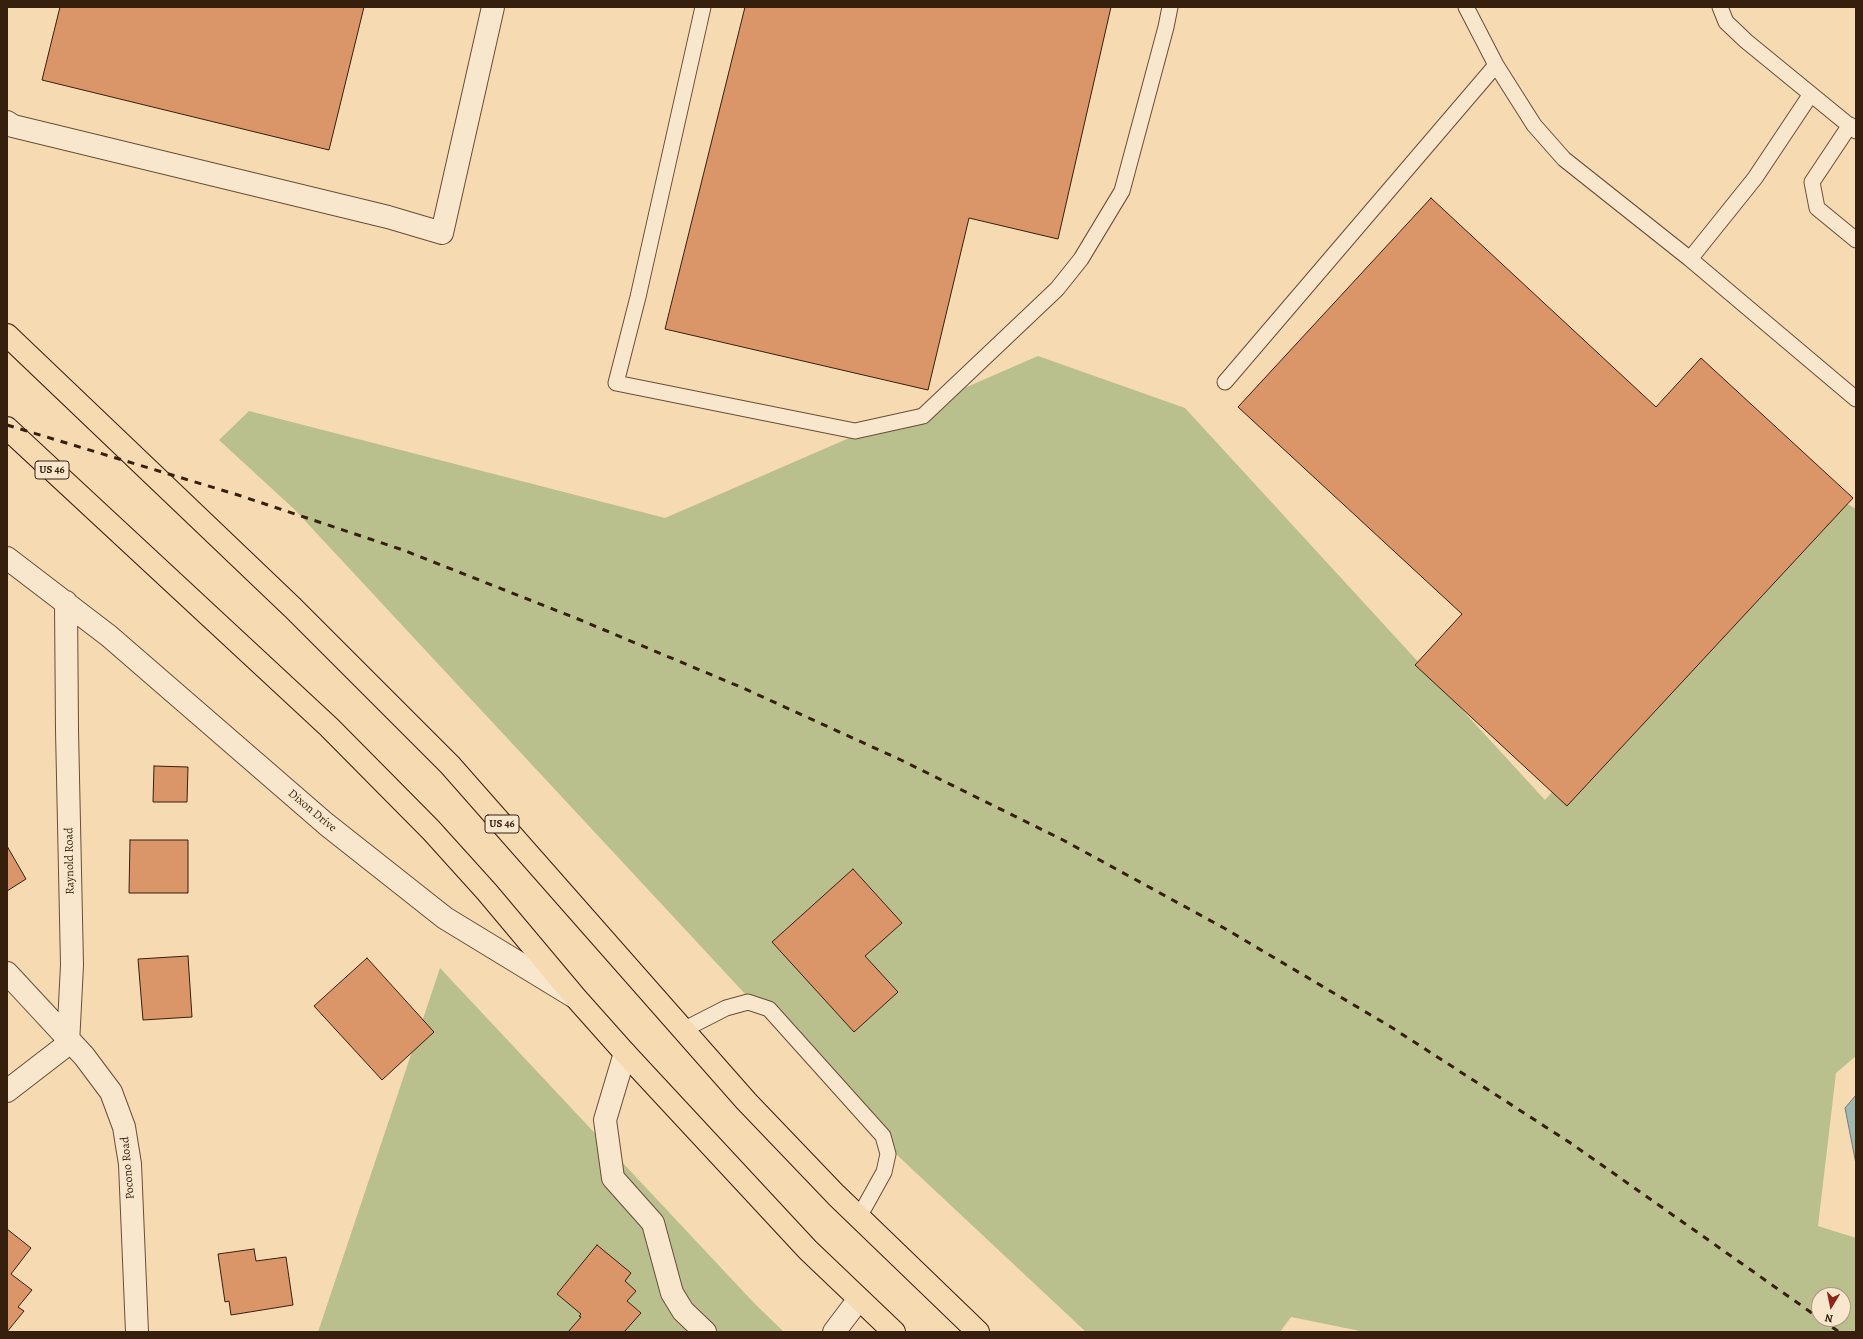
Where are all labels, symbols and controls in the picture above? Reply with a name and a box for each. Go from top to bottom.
road number: US 46 [35,461,69,479]
street label: Dixon Drive [285,786,339,836]
road number: US 46 [485,815,519,833]
street label: Raynold Road [62,827,78,895]
street label: Pocono Road [118,1136,138,1200]
north arrow [1811,1287,1851,1327]
text: N [1824,1310,1834,1326]

